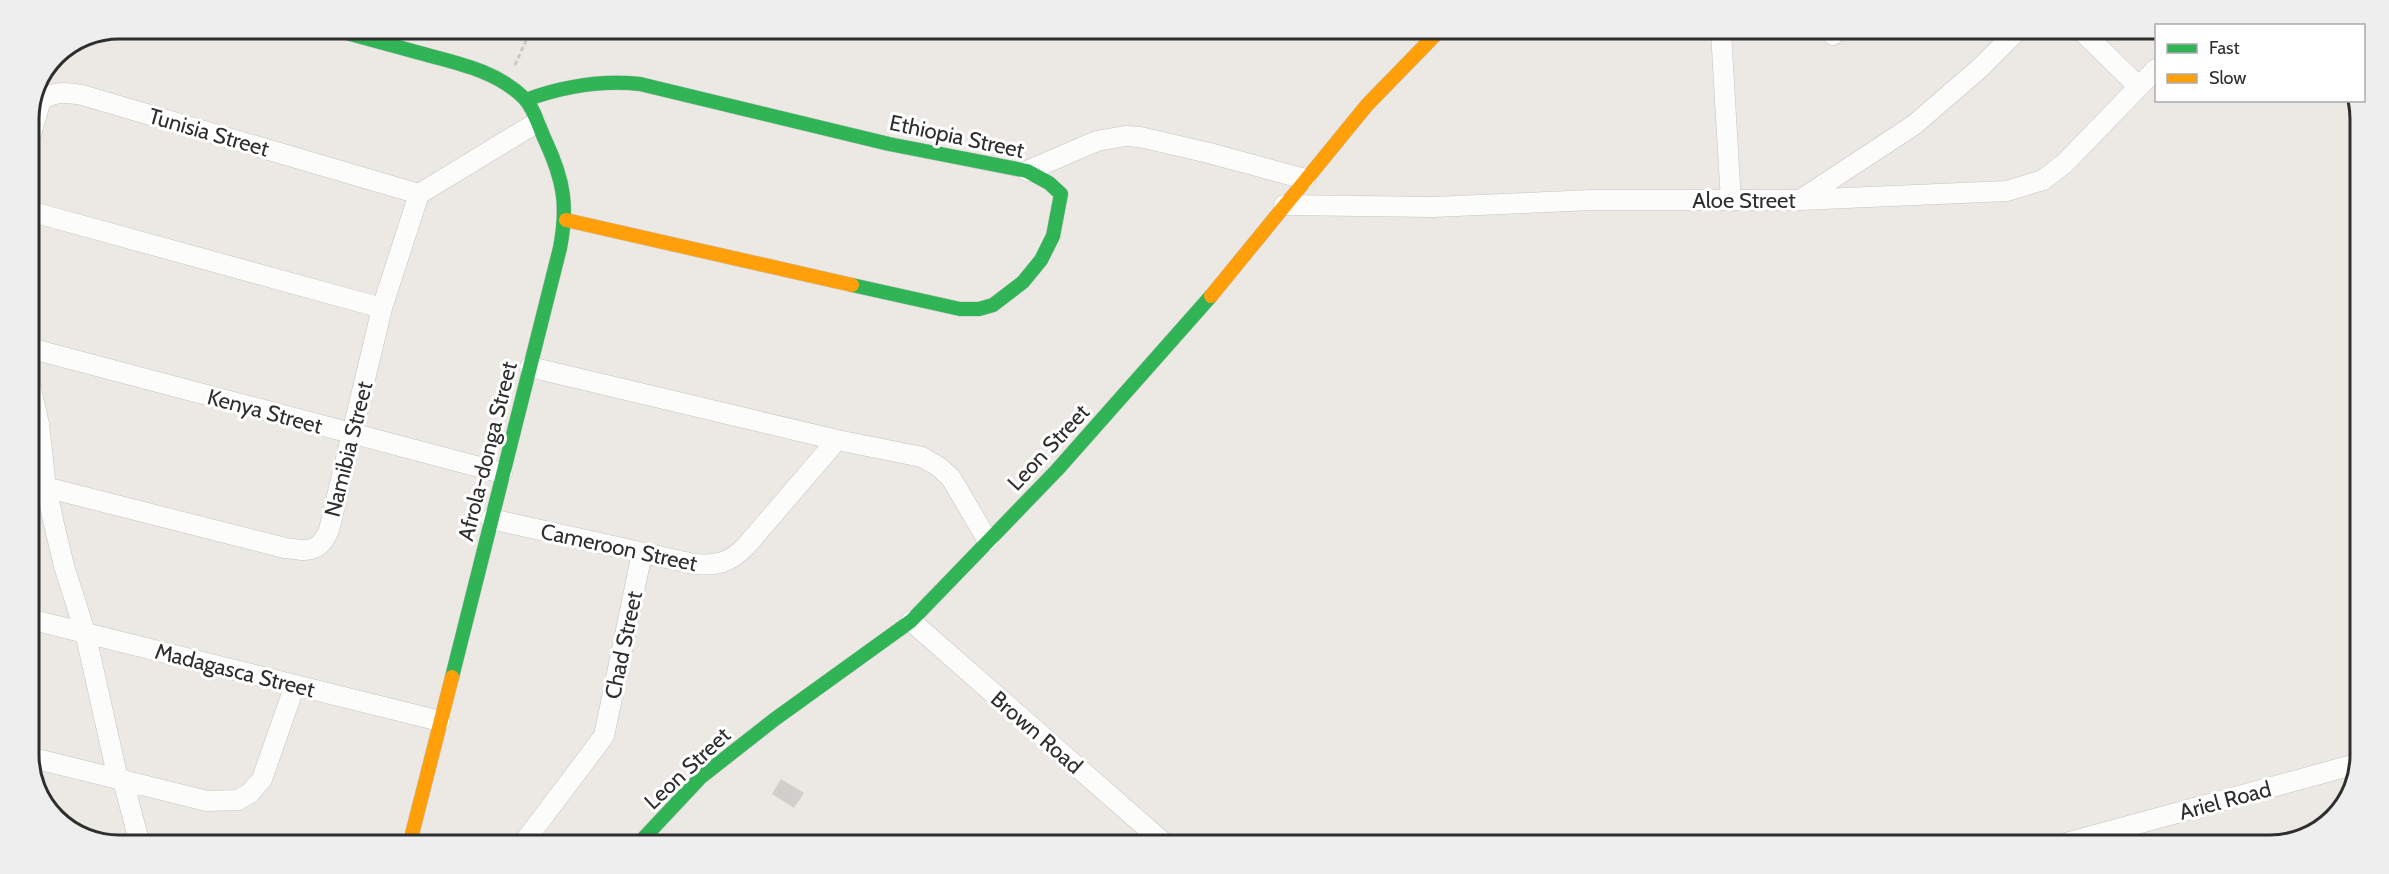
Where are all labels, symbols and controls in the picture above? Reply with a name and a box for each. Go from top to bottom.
legend [2155,24,2365,102]
text: Fast [2209,37,2240,59]
text: Slow [2209,67,2246,89]
street label: Tunisia Street [145,102,273,163]
street label: Ethiopia Street [887,109,1027,164]
street label: Aloe Street [1692,187,1796,214]
street label: Afrola-donga Street [452,358,523,544]
street label: Namibia Street [319,378,379,520]
street label: Kenya Street [204,383,326,440]
street label: Leon Street [1002,398,1095,496]
street label: Cameroon Street [538,518,700,577]
street label: Chad Street [599,588,648,702]
street label: Madagasca Street [152,638,318,704]
street label: Brown Road [985,685,1088,779]
street label: Leon Street [639,721,736,815]
street label: Ariel Road [2176,775,2274,826]

